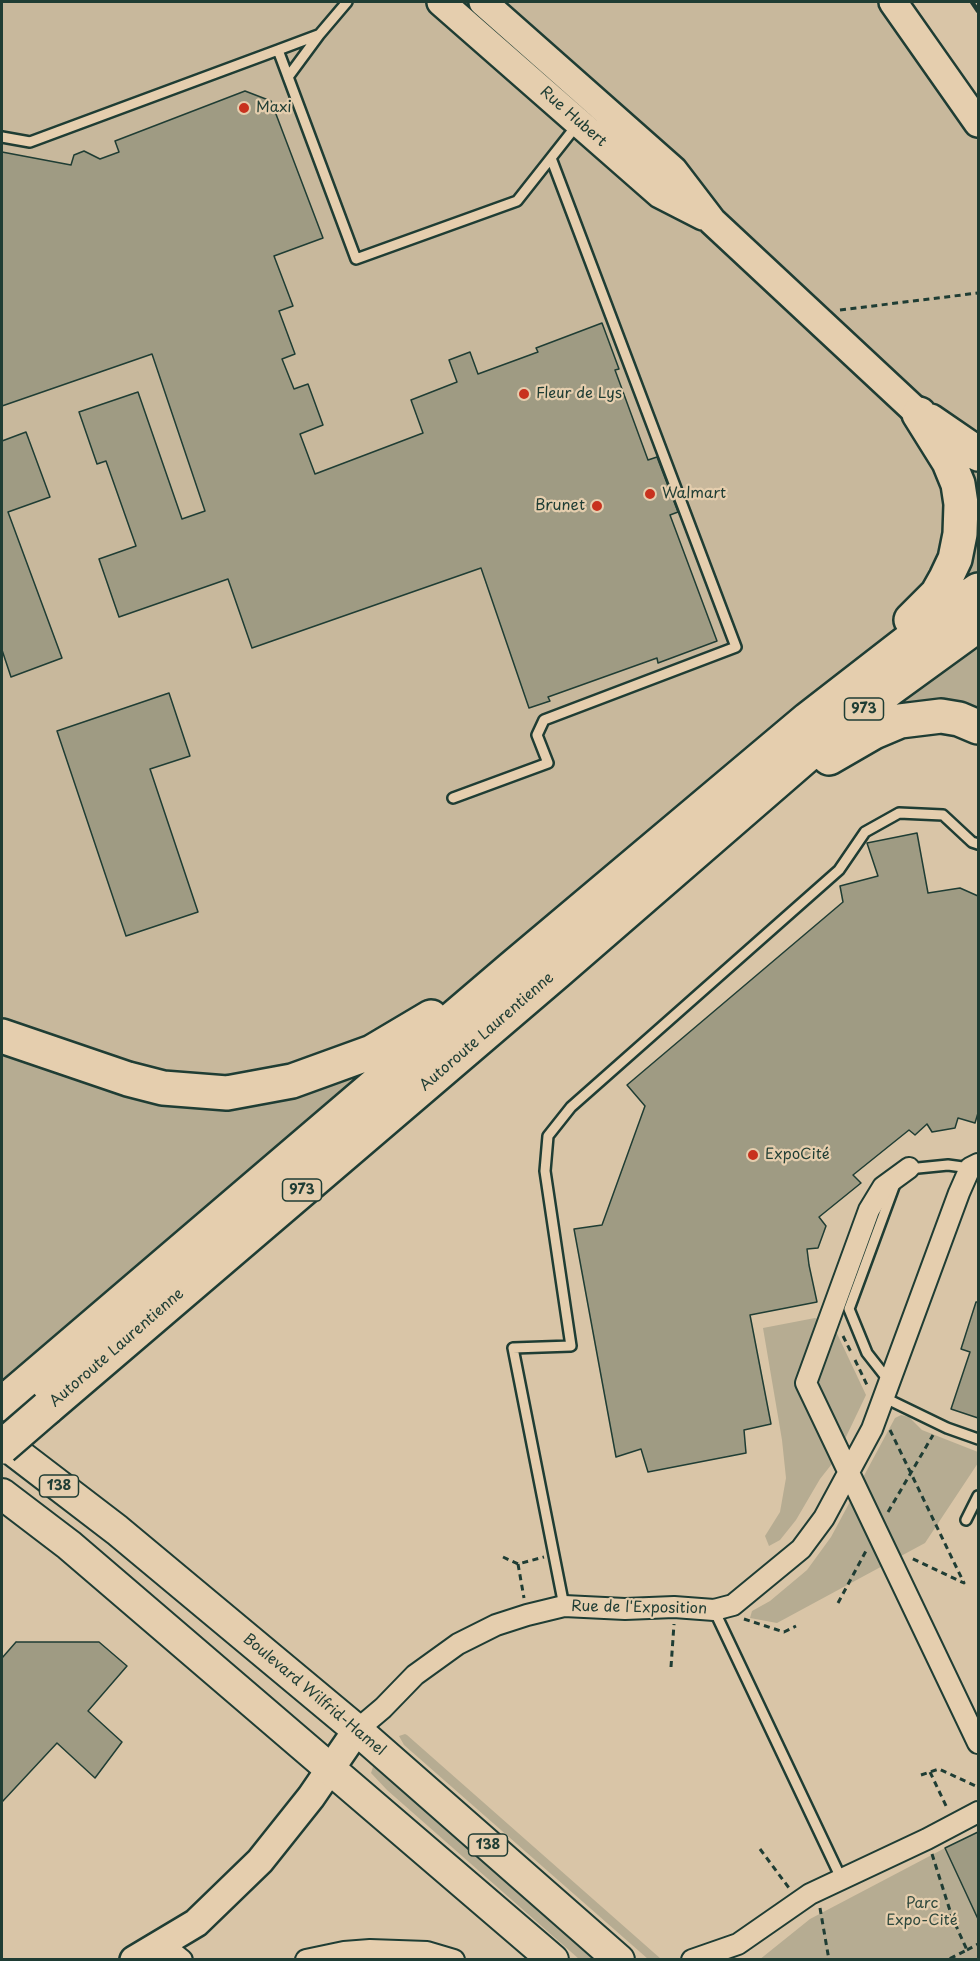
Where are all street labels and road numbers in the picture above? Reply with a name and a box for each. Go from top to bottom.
street label: Rue Hubert [536,83,610,151]
road number: 973 [844,698,884,720]
street label: Autoroute Laurentienne [416,969,558,1095]
road number: 973 [282,1179,322,1201]
street label: Autoroute Laurentienne [46,1285,188,1411]
road number: 138 [40,1475,78,1497]
street label: Rue de l'Exposition [571,1598,707,1618]
street label: Boulevard Wilfrid-Hamel [239,1630,389,1760]
road number: 138 [468,1834,508,1856]

